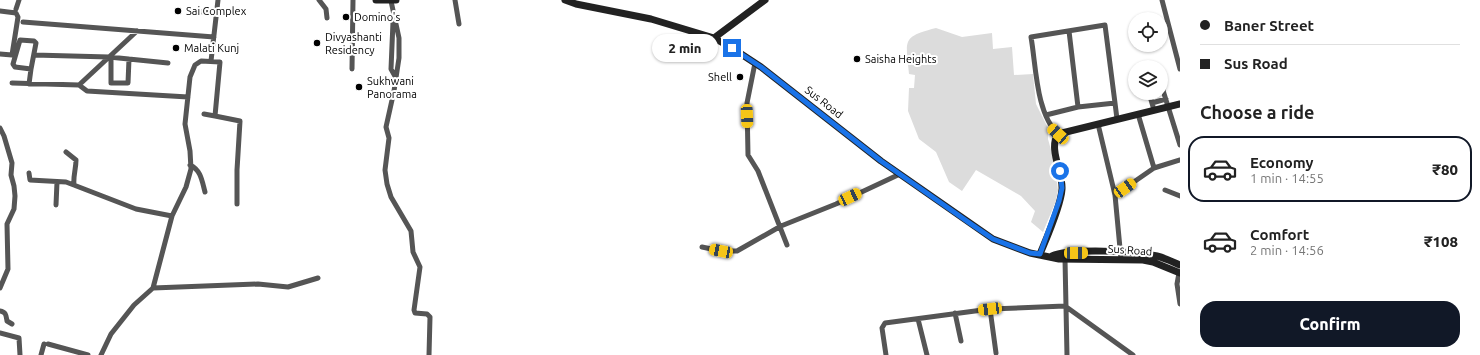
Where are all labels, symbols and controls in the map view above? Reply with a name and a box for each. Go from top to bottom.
place label: Sai Complex [186,5,247,17]
marker: Sai Complex [173,6,183,16]
place label: Domino's [354,11,401,23]
marker: Domino's [341,12,351,22]
map controls [1128,12,1168,100]
button: locate [1128,12,1168,52]
text: Baner Street [1224,17,1314,34]
place label: Divyashanti Residency [325,31,382,56]
callout: 2 min [652,34,718,62]
marker: Divyashanti Residency [312,38,322,48]
route end [723,39,741,57]
text: 2 min [668,41,702,55]
place label: Malati Kunj [184,42,239,54]
marker: Malati Kunj [171,43,181,53]
place label: Saisha Heights [865,53,937,65]
marker: Saisha Heights [852,54,862,64]
text: Sus Road [1224,55,1288,72]
button: layers [1128,60,1168,100]
place label: Shell [708,71,732,83]
marker: Shell [735,72,745,82]
place label: Sukhwani Panorama [367,75,417,100]
marker: Sukhwani Panorama [354,82,364,92]
street label: Sus Road [803,84,845,120]
text: Choose a ride [1200,102,1314,122]
car [741,104,753,128]
car [1045,122,1071,146]
icon: car [1202,151,1238,187]
text: Economy [1250,154,1314,171]
text: ₹80 [1433,161,1458,178]
route start [1051,162,1069,180]
text: 1 min · 14:55 [1250,171,1324,185]
car [1112,176,1138,200]
car [837,186,863,208]
icon: car [1202,223,1238,259]
text: Comfort [1250,226,1309,243]
text: ₹108 [1424,233,1458,250]
street label: Sus Road [1107,242,1153,258]
car [708,243,734,259]
text: 2 min · 14:56 [1250,243,1324,257]
car [1064,247,1088,259]
button: Confirm [1200,301,1460,347]
car [977,302,1003,316]

